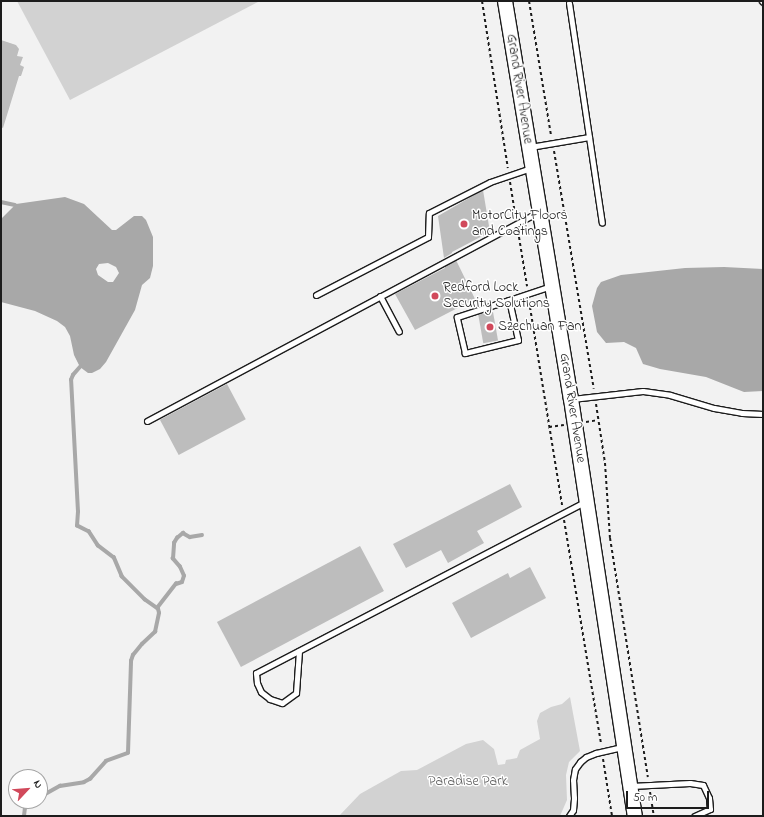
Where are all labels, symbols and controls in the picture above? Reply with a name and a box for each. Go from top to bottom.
street label: Grand River Avenue [502,33,536,145]
place label: MotorCity Floors and Coatings [472,208,568,240]
marker: MotorCity Floors and Coatings [459,219,469,229]
place label: Redford Lock Security Solutions [443,280,550,312]
marker: Redford Lock Security Solutions [430,291,440,301]
place label: Szechuan Fan [498,319,581,335]
marker: Szechuan Fan [485,322,495,332]
street label: Grand River Avenue [555,352,589,464]
north arrow [8,769,48,809]
park label: Paradise Park [428,774,508,790]
text: N [29,777,47,791]
scale bar [628,783,711,809]
text: 50 m [633,789,657,807]

